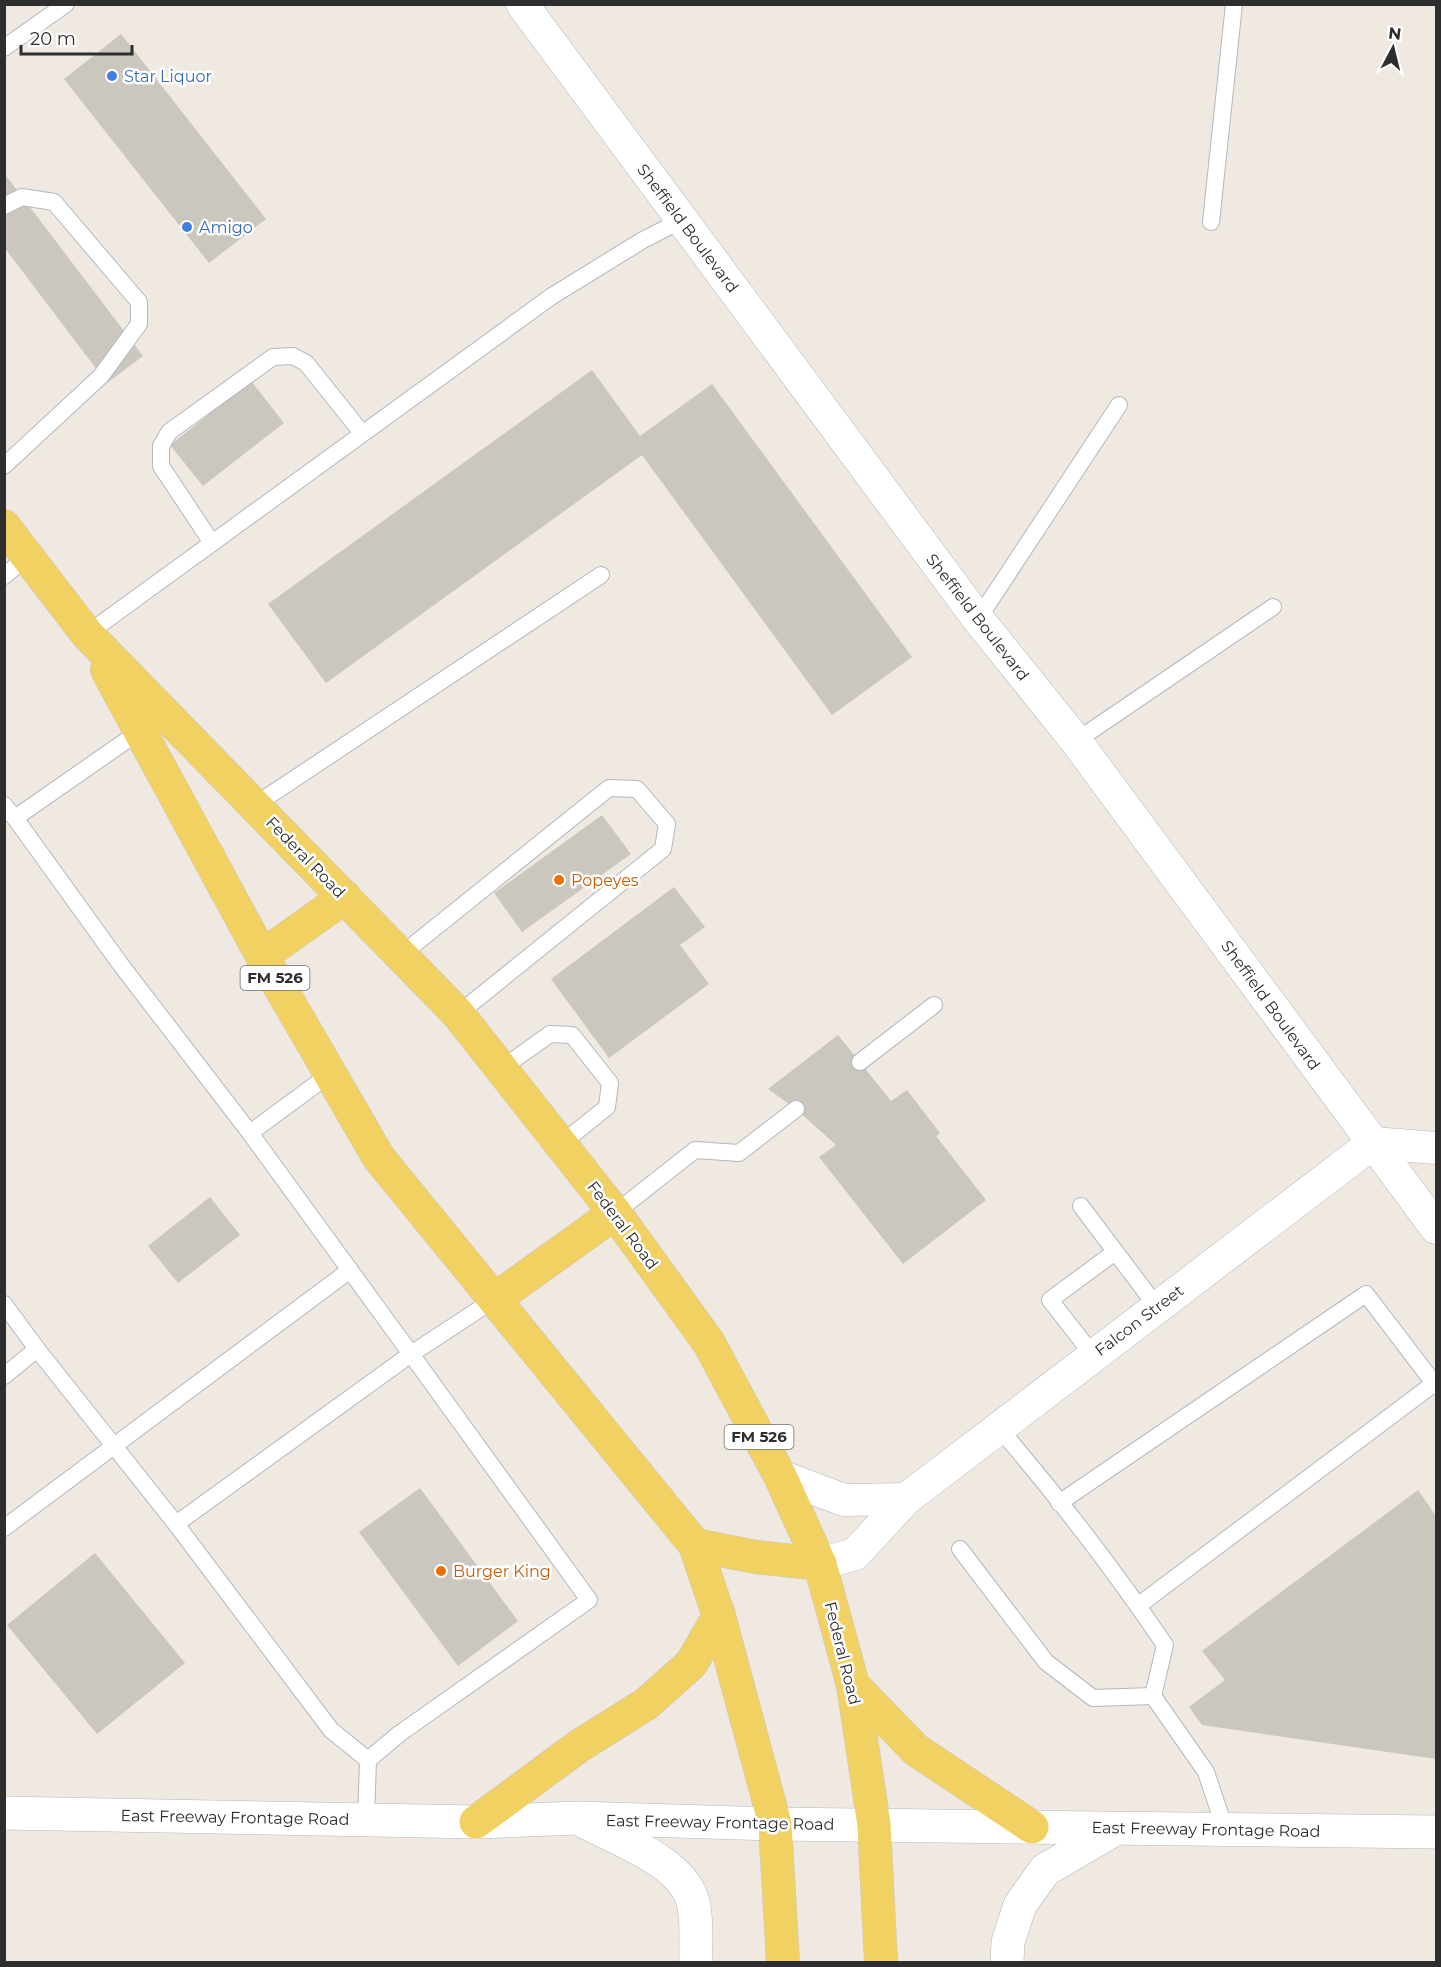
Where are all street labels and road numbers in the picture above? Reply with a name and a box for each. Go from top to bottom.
street label: Sheffield Boulevard [633,160,742,296]
street label: Sheffield Boulevard [922,550,1033,685]
street label: Federal Road [262,813,349,902]
street label: Sheffield Boulevard [1217,937,1324,1074]
road number: FM 526 [240,966,310,990]
street label: Federal Road [583,1177,662,1273]
street label: Falcon Street [1091,1281,1188,1360]
road number: FM 526 [724,1425,794,1449]
street label: Federal Road [821,1600,865,1707]
street label: East Freeway Frontage Road [120,1806,350,1829]
street label: East Freeway Frontage Road [605,1811,835,1834]
street label: East Freeway Frontage Road [1091,1818,1321,1841]

